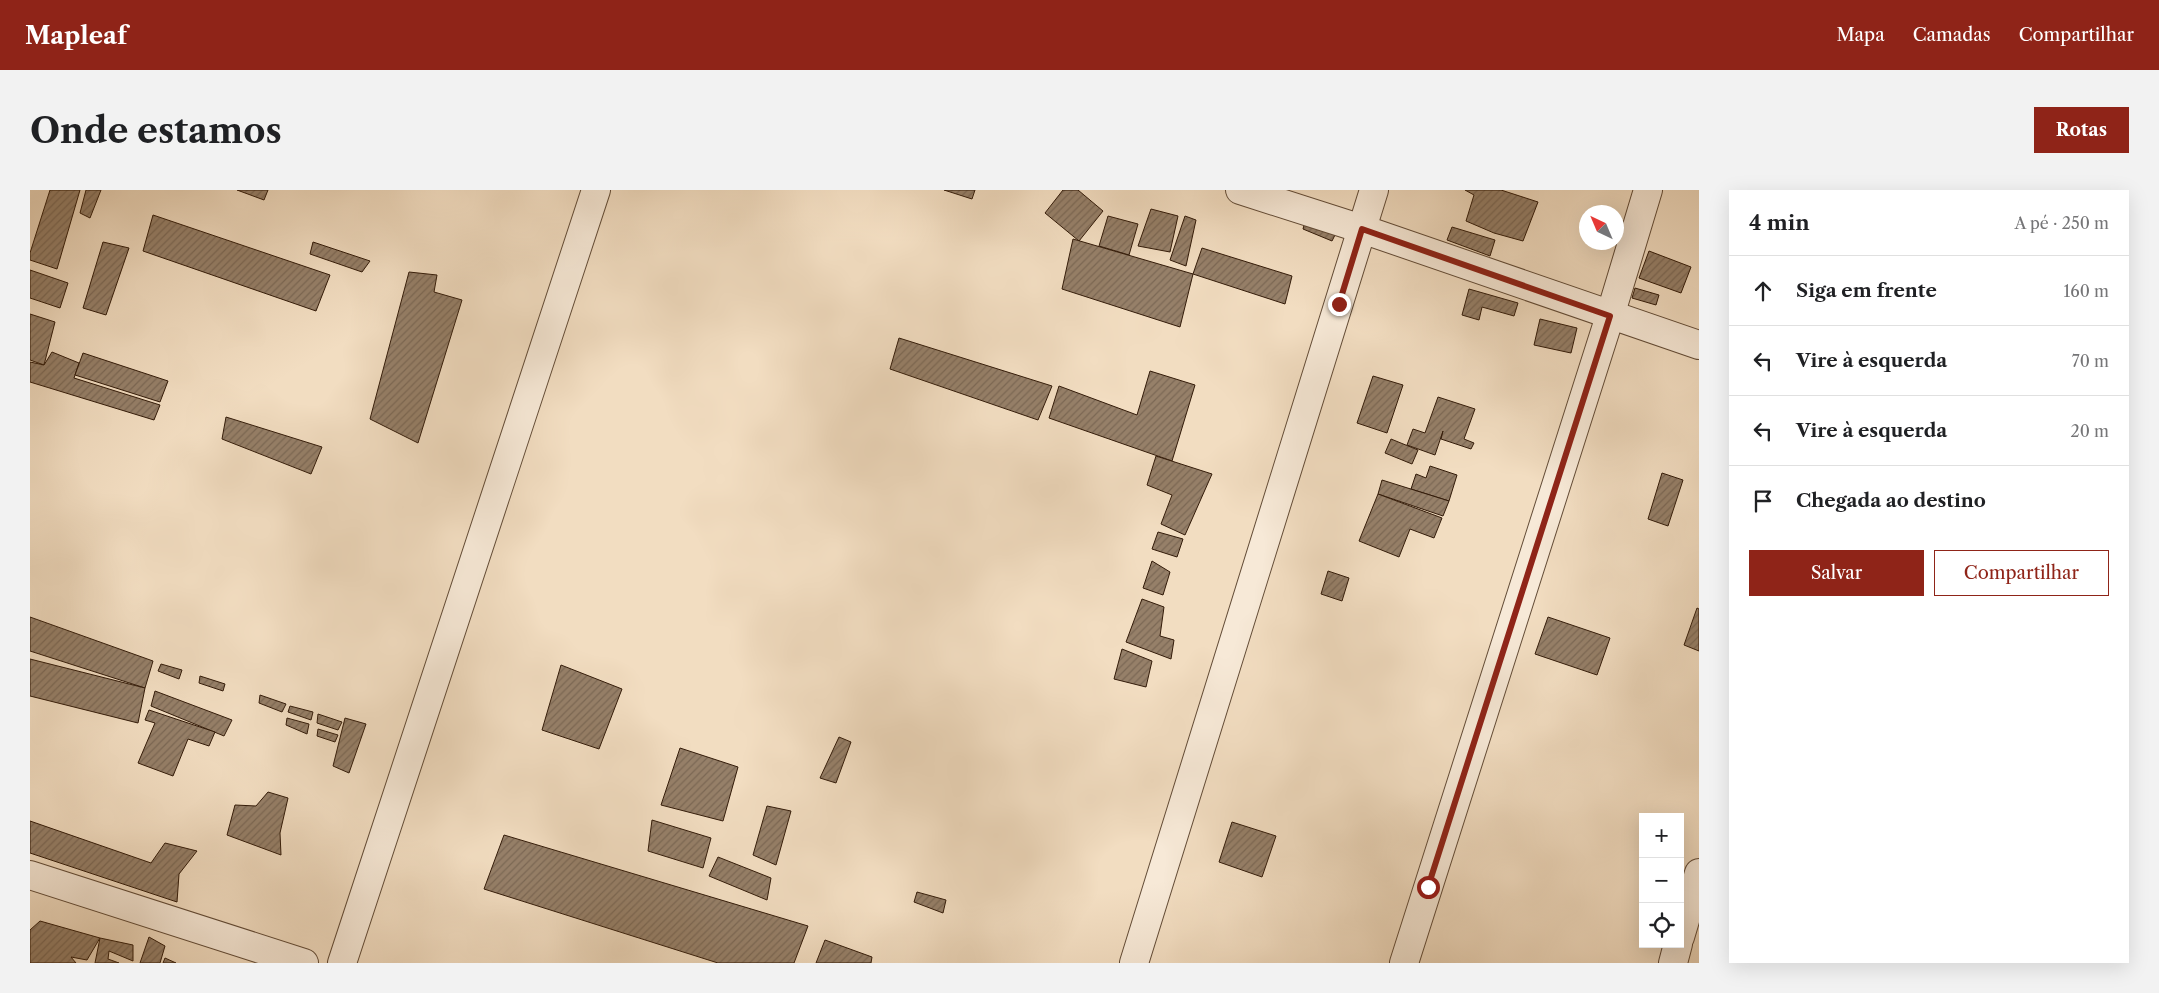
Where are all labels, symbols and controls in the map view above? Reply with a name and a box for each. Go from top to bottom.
text: Mapleaf [25,21,127,50]
text: Mapa [1837,24,1885,46]
text: Camadas [1913,24,1991,46]
text: Compartilhar [2019,24,2134,46]
button: Rotas [2034,107,2129,153]
text: Onde estamos [30,109,282,152]
north arrow [1579,205,1624,250]
text: 4 min [1749,210,1810,235]
text: A pé · 250 m [2014,213,2109,233]
icon: ahead [1749,277,1777,305]
text: Siga em frente [1796,279,1937,302]
text: 160 m [2064,281,2109,301]
route end [1328,293,1351,316]
icon: left [1749,347,1777,375]
text: Vire à esquerda [1796,349,1947,372]
text: 70 m [2072,351,2109,371]
icon: left [1749,417,1777,445]
text: Vire à esquerda [1796,419,1947,442]
text: 20 m [2070,421,2109,441]
icon: arrive [1749,487,1777,515]
text: Chegada ao destino [1796,489,1986,512]
button: Salvar [1749,550,1924,596]
button: Compartilhar [1934,550,2109,596]
map controls [1639,813,1684,948]
button: + [1639,813,1684,858]
button: − [1639,858,1684,903]
route start [1417,876,1440,899]
button: locate [1639,903,1684,948]

